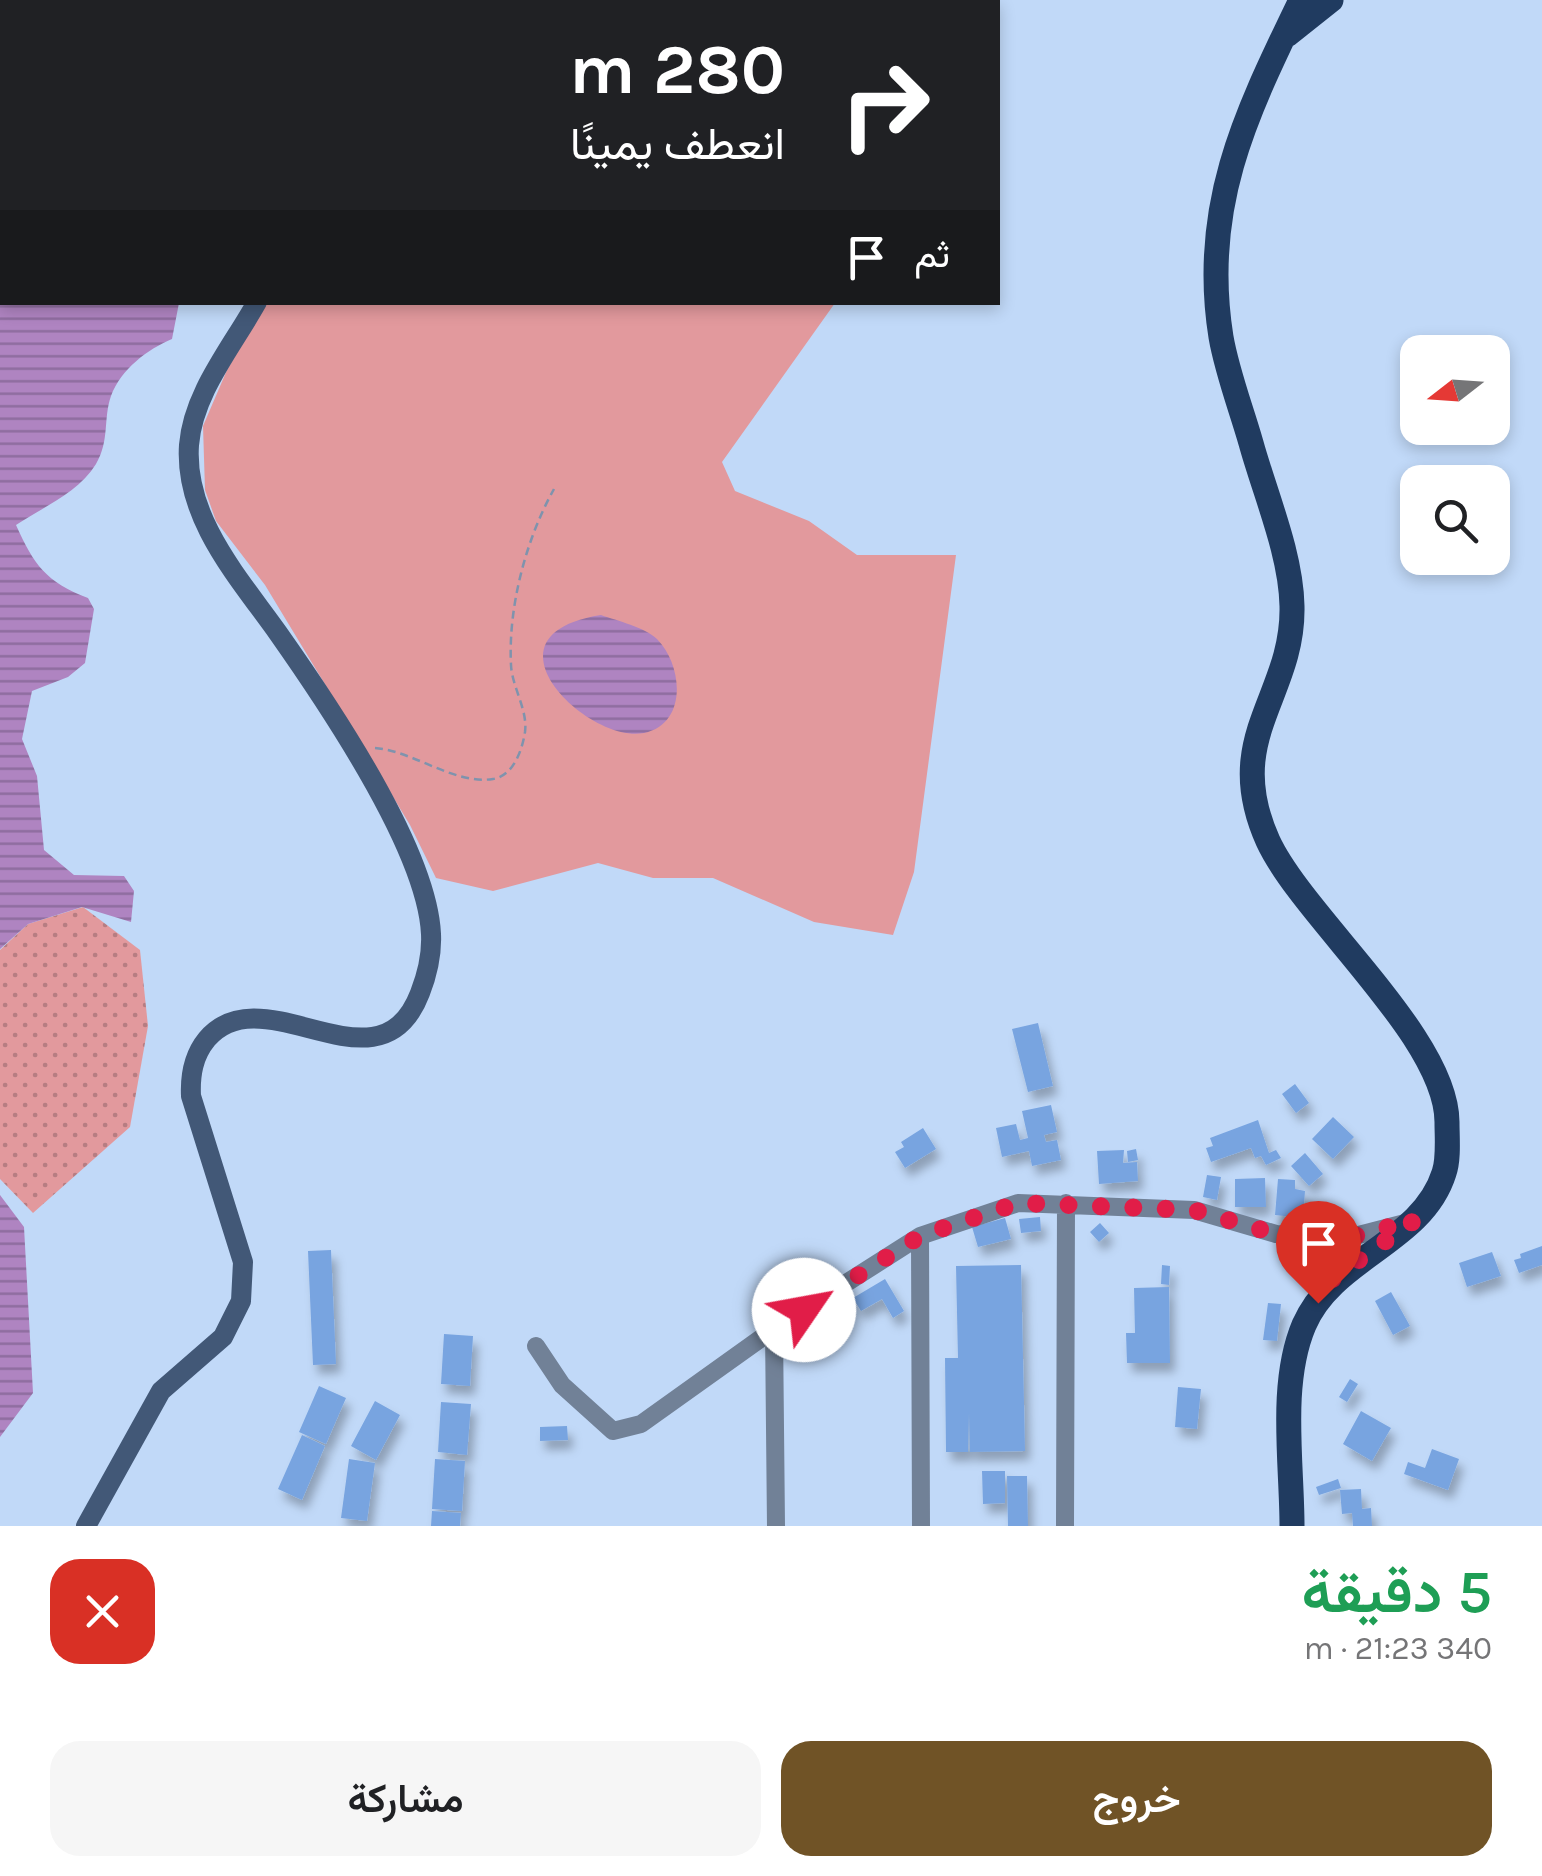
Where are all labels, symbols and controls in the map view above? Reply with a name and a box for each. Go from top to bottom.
text: 280 m [569,29,785,111]
icon: right [820,40,950,170]
text: انعطف يمينًا [570,118,785,170]
icon: arrive [839,230,894,285]
text: ثم [914,232,950,277]
north arrow [1400,335,1510,445]
map controls [1400,335,1510,575]
button: search [1400,465,1510,575]
pin [1276,1201,1361,1304]
icon: arrive [1291,1216,1346,1271]
position arrow [752,1258,856,1362]
text: 5 دقيقة [1302,1557,1492,1627]
button: close [50,1559,155,1664]
text: 340 m · 21:23 [1304,1630,1492,1667]
button: مشاركة [50,1741,761,1856]
button: خروج [781,1741,1492,1856]

